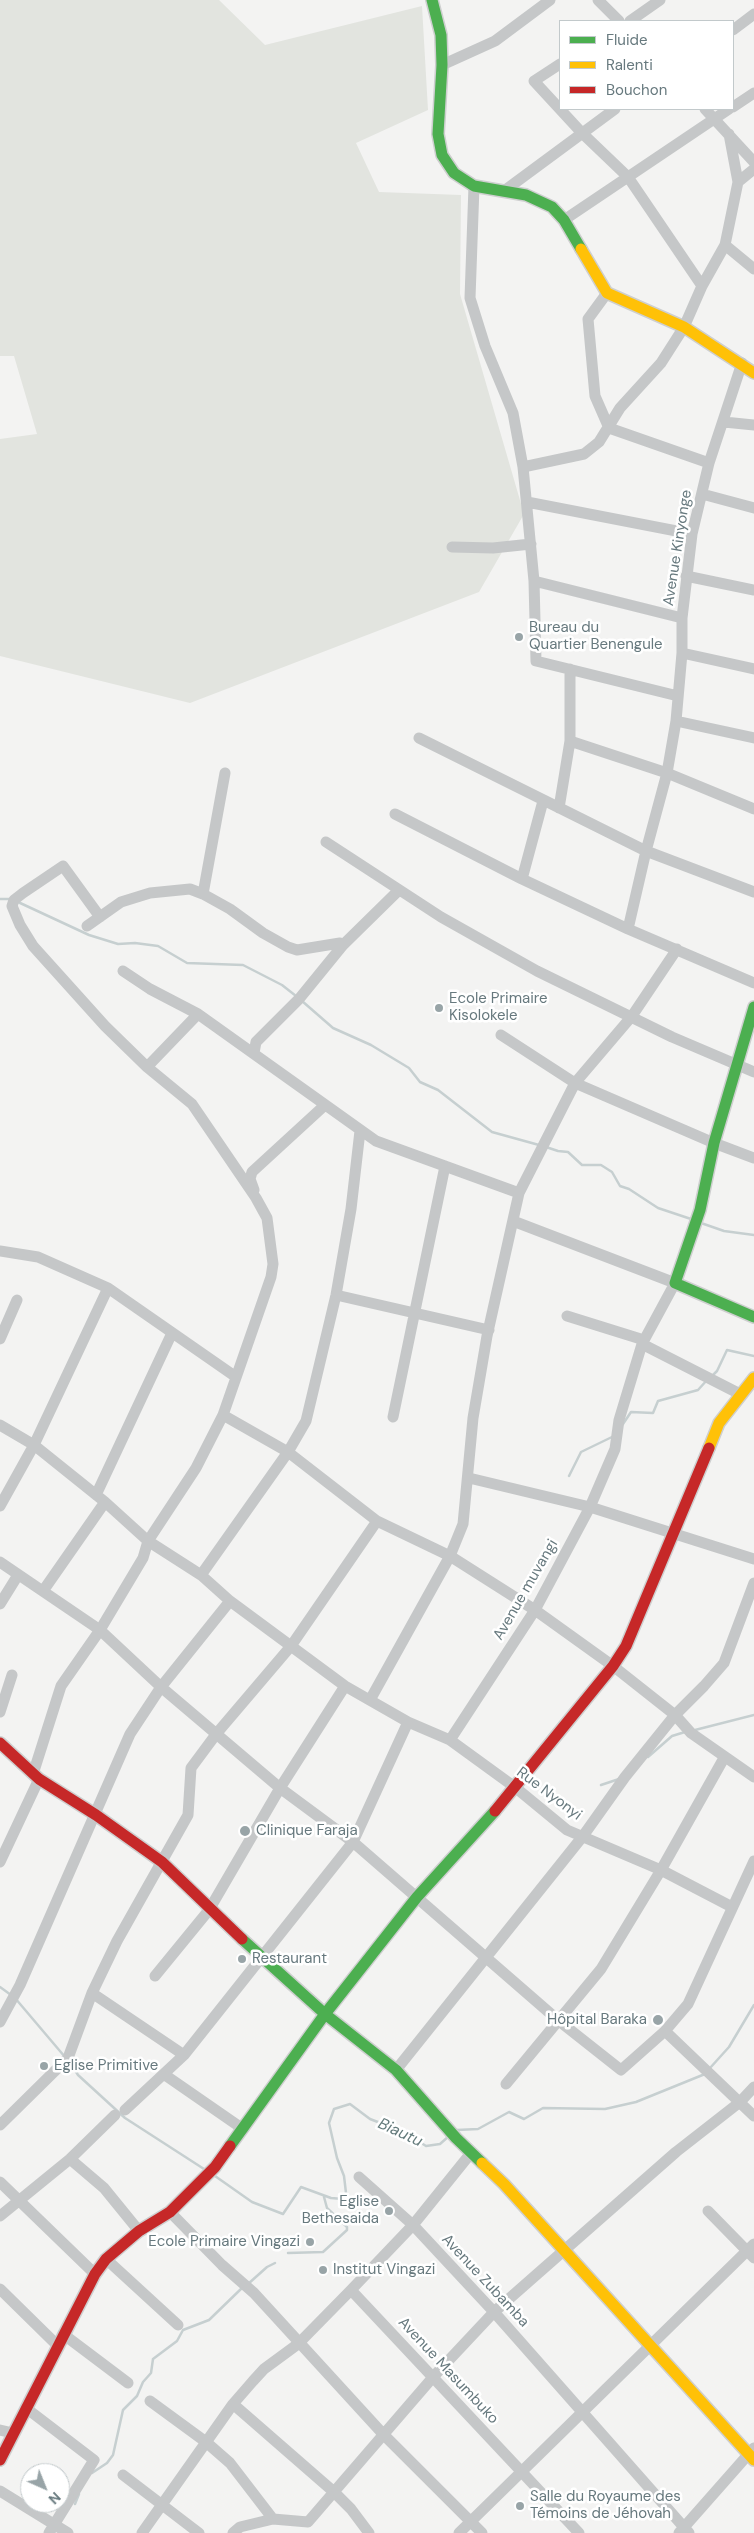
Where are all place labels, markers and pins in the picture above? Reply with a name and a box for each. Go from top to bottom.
place label: Bureau du Quartier Benengule [529,619,663,654]
marker: Bureau du Quartier Benengule [513,631,525,643]
place label: Ecole Primaire Kisolokele [449,990,548,1025]
marker: Ecole Primaire Kisolokele [433,1002,445,1014]
place label: Clinique Faraja [256,1822,358,1840]
marker: Clinique Faraja [238,1824,252,1838]
place label: Restaurant [252,1950,327,1968]
marker: Restaurant [236,1953,248,1965]
place label: Hôpital Baraka [547,2011,647,2029]
marker: Hôpital Baraka [651,2013,665,2027]
place label: Eglise Primitive [54,2057,158,2075]
marker: Eglise Primitive [38,2060,50,2072]
place label: Eglise Bethesaida [302,2193,379,2228]
marker: Eglise Bethesaida [383,2205,395,2217]
place label: Ecole Primaire Vingazi [148,2233,300,2251]
marker: Ecole Primaire Vingazi [304,2236,316,2248]
place label: Institut Vingazi [333,2261,435,2279]
marker: Institut Vingazi [317,2264,329,2276]
place label: Salle du Royaume des Témoins de Jéhovah [530,2488,681,2523]
marker: Salle du Royaume des Témoins de Jéhovah [514,2500,526,2512]

